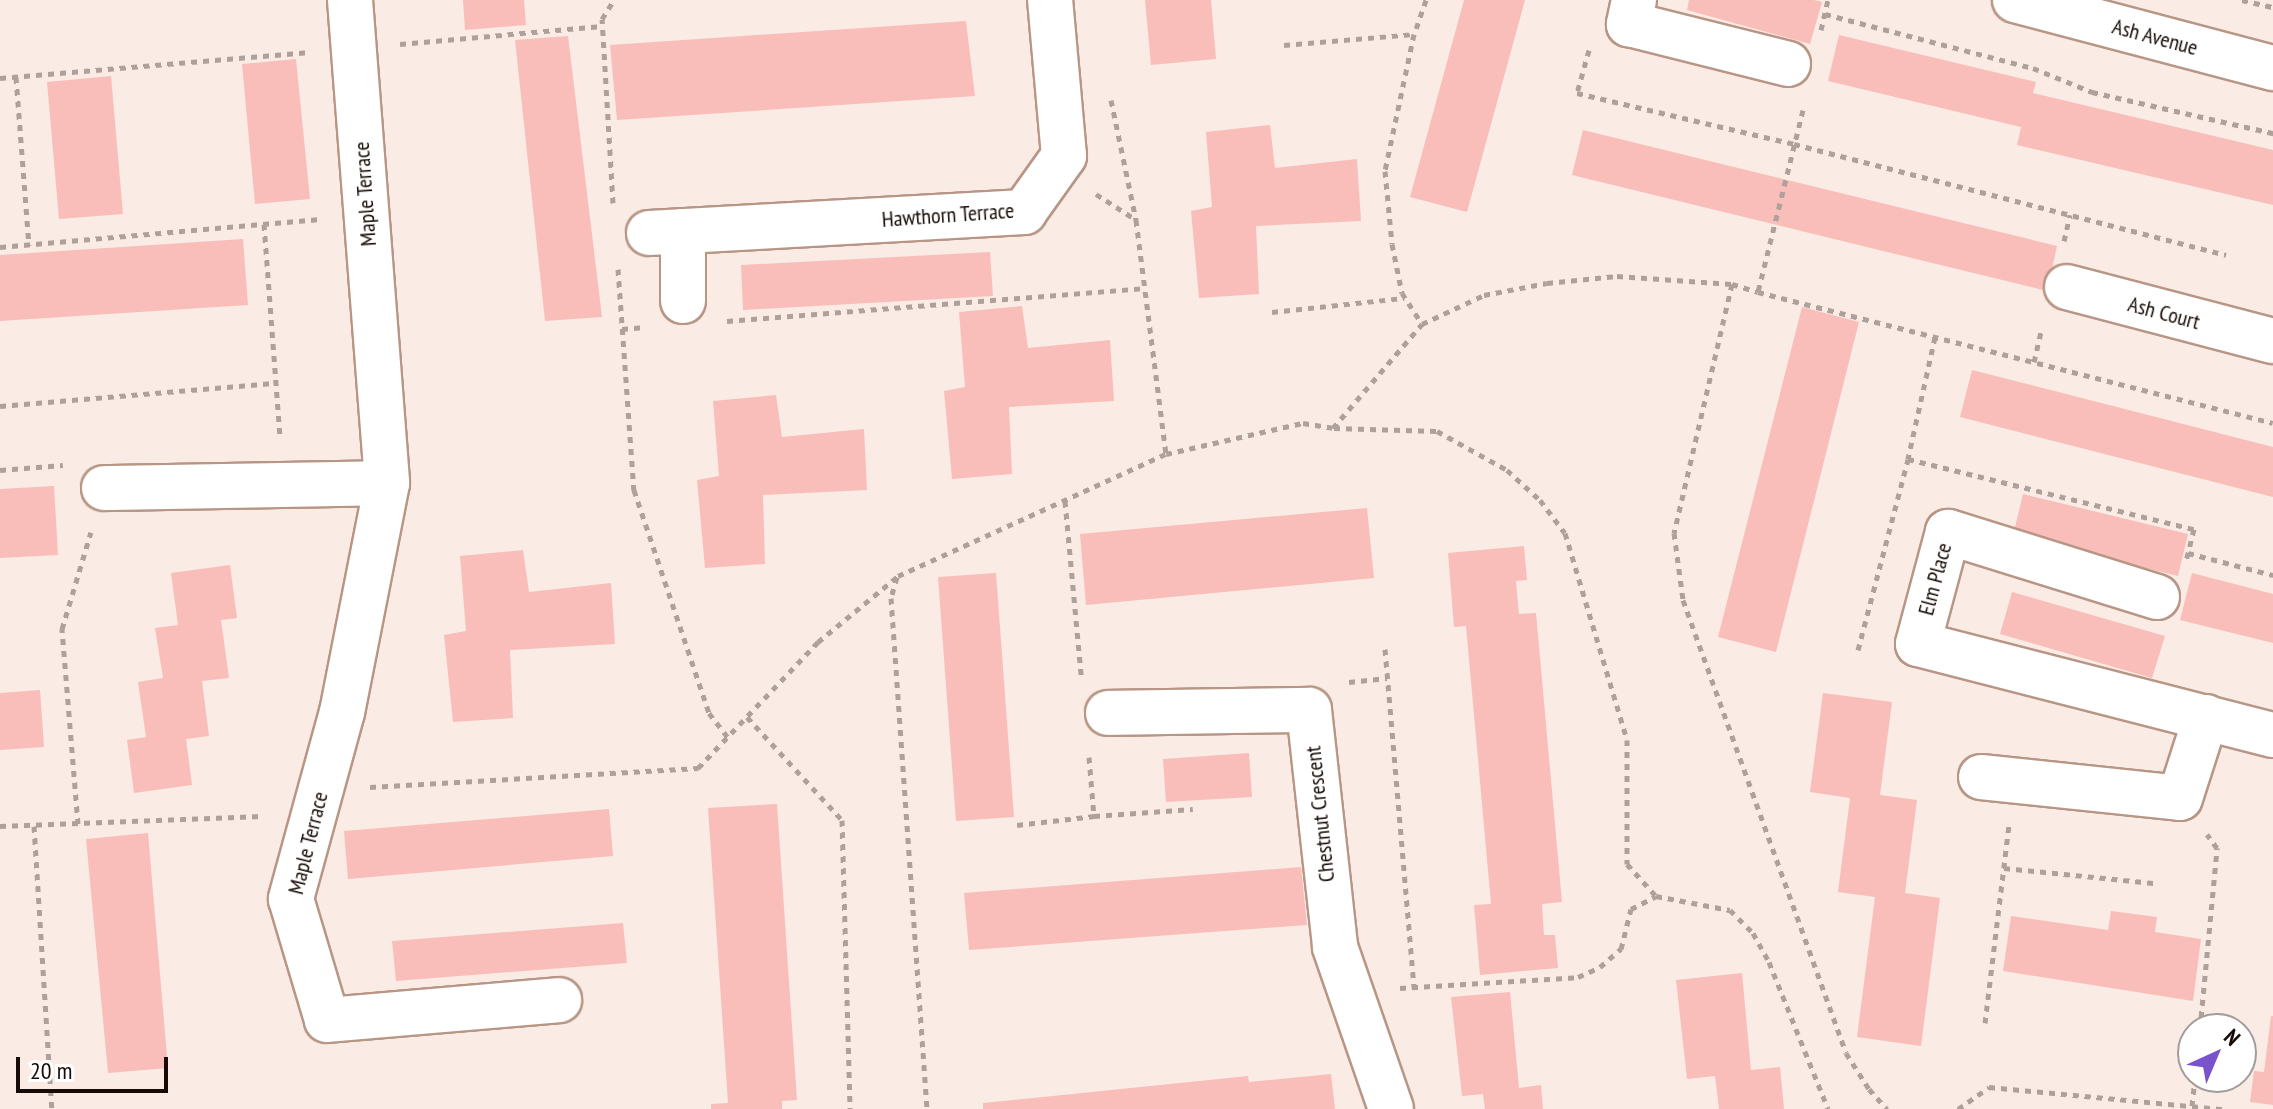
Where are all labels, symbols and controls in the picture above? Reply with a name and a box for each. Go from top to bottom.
street label: Ash Avenue [2109,13,2201,61]
street label: Maple Terrace [348,141,382,247]
street label: Hawthorn Terrace [881,197,1015,233]
street label: Ash Court [2125,291,2203,335]
street label: Elm Place [1913,540,1957,618]
street label: Chestnut Crescent [1300,745,1340,883]
street label: Maple Terrace [282,789,334,897]
north arrow [2177,1013,2257,1093]
text: N [2218,1023,2246,1051]
scale bar [20,1041,172,1091]
text: 20 m [30,1055,72,1086]

